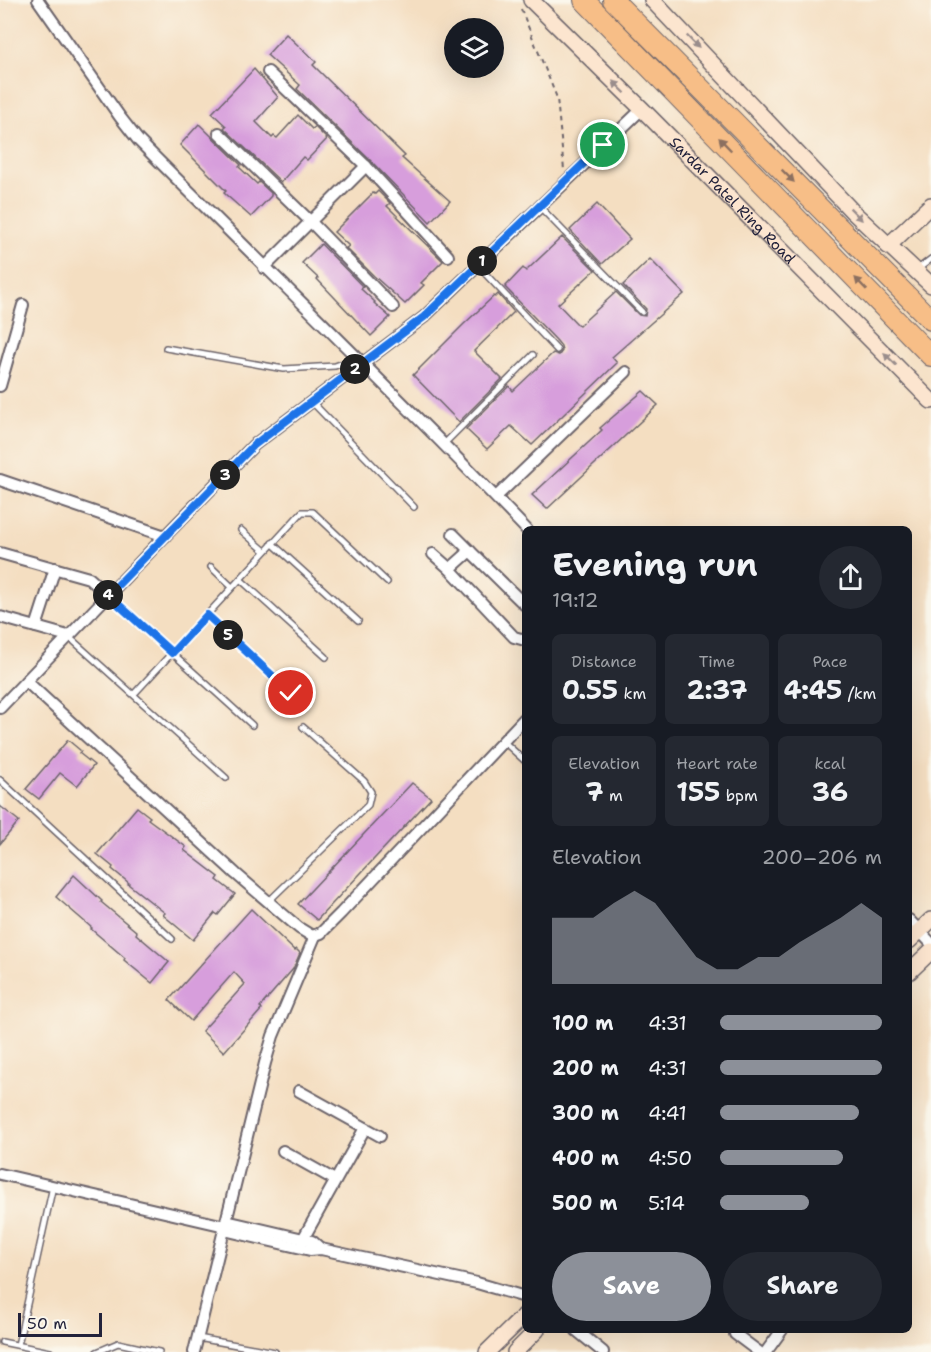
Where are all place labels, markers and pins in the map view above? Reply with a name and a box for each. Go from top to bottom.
pin [577,119,628,170]
pin: 1 [467,246,497,276]
pin: 2 [340,354,370,384]
pin: 3 [210,460,240,490]
pin: 4 [93,580,123,610]
pin: 5 [213,620,243,650]
pin [265,667,316,718]

